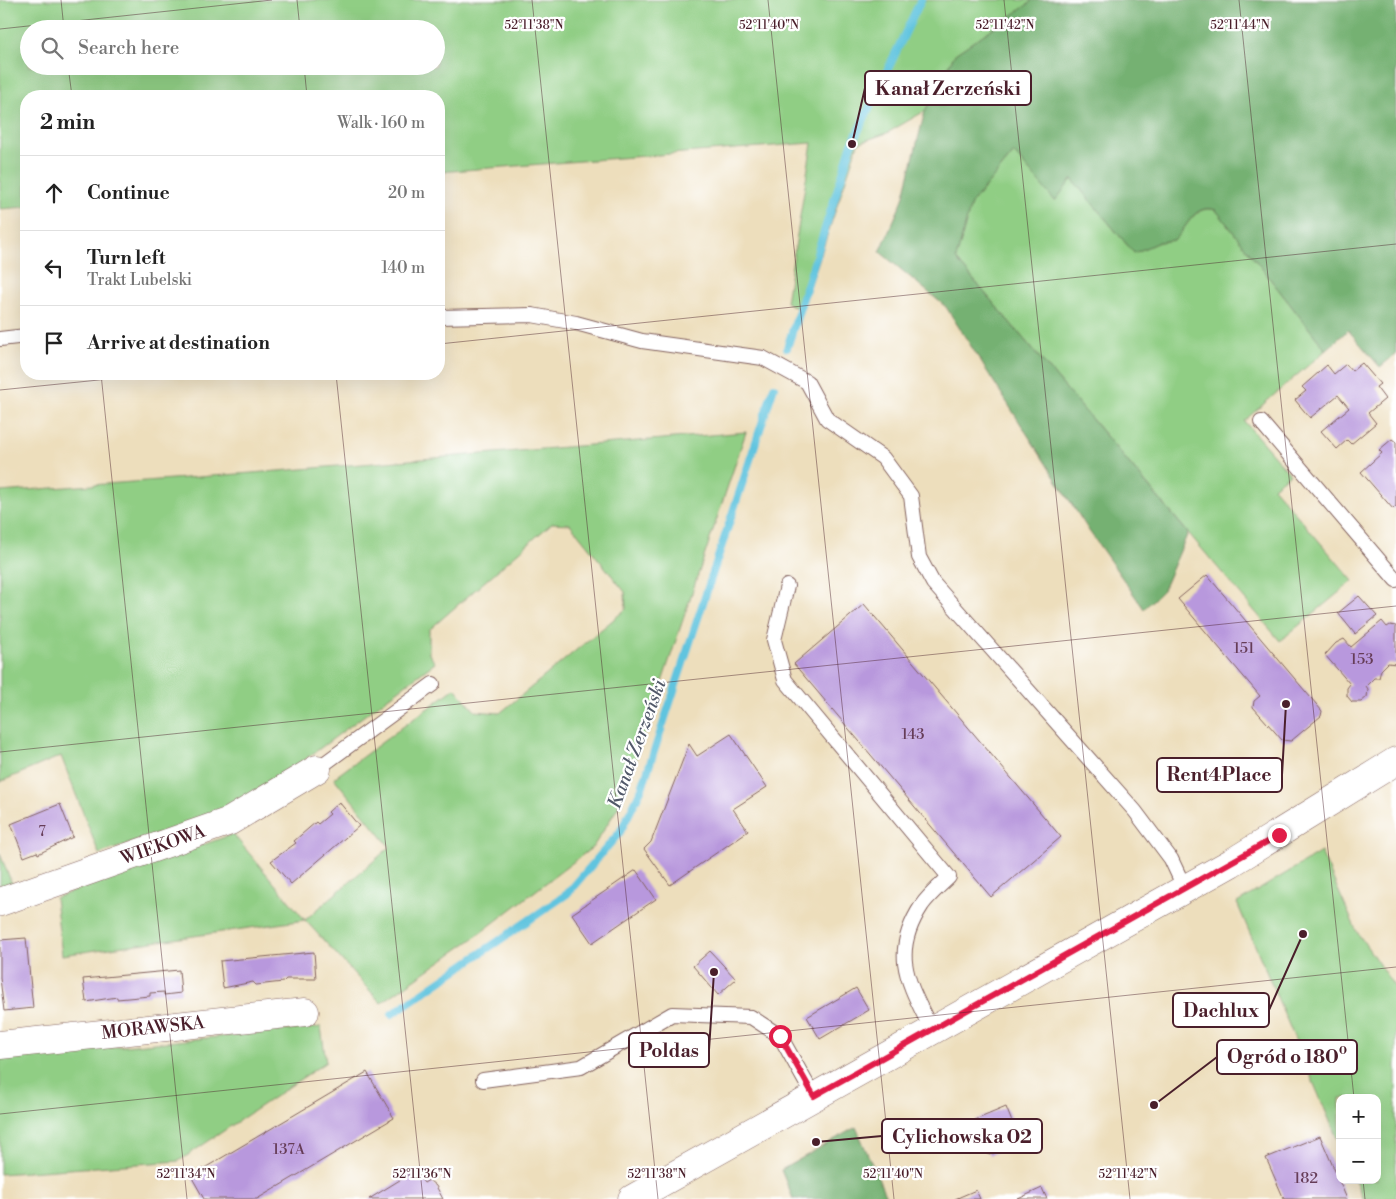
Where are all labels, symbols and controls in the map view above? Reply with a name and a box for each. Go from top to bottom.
text: 52°11'38"N [505,18,564,33]
text: 52°11'40"N [739,18,799,33]
text: 52°11'42"N [976,18,1035,33]
text: 52°11'44"N [1210,18,1270,33]
search box [20,20,445,75]
icon: search [38,34,66,62]
text: Search here [78,36,179,60]
callout: Kanał Zerzeński [865,71,1031,105]
text: Kanał Zerzeński [875,77,1021,101]
text: 2 min [40,110,95,136]
text: Walk · 160 m [337,113,425,133]
icon: ahead [40,179,68,207]
text: Continue [87,181,170,205]
text: 20 m [388,183,425,203]
text: Turn left [87,246,166,270]
icon: left [40,254,68,282]
text: 140 m [381,258,425,278]
text: Trakt Lubelski [87,270,192,290]
icon: arrive [40,329,68,357]
text: Arrive at destination [87,331,270,355]
house number: 151 [1233,639,1255,658]
house number: 153 [1350,650,1374,669]
water label: Kanał Zerzeński [602,676,672,812]
house number: 143 [901,725,925,744]
callout: Rent4Place [1157,758,1282,792]
text: Rent4Place [1167,763,1272,787]
street label: WIEKOWA [117,820,209,871]
house number: 7 [38,822,46,841]
route end [1268,824,1291,847]
callout: Dachlux [1173,993,1269,1027]
text: Dachlux [1183,999,1259,1023]
street label: MORAWSKA [100,1011,206,1045]
route start [769,1025,792,1048]
callout: Poldas [629,1033,709,1067]
text: Poldas [639,1039,699,1063]
callout: Ogród o 180⁰ [1217,1040,1357,1074]
text: Ogród o 180⁰ [1227,1045,1347,1069]
map controls [1336,1094,1381,1184]
button: + [1336,1094,1381,1139]
callout: Cylichowska 02 [882,1119,1042,1153]
text: Cylichowska 02 [892,1125,1032,1149]
button: − [1336,1139,1381,1184]
house number: 137A [273,1140,306,1159]
text: 52°11'34"N [157,1167,215,1182]
text: 52°11'36"N [393,1167,451,1182]
text: 52°11'38"N [628,1167,687,1182]
text: 52°11'40"N [863,1167,923,1182]
text: 52°11'42"N [1099,1167,1158,1182]
house number: 182 [1294,1169,1318,1188]

